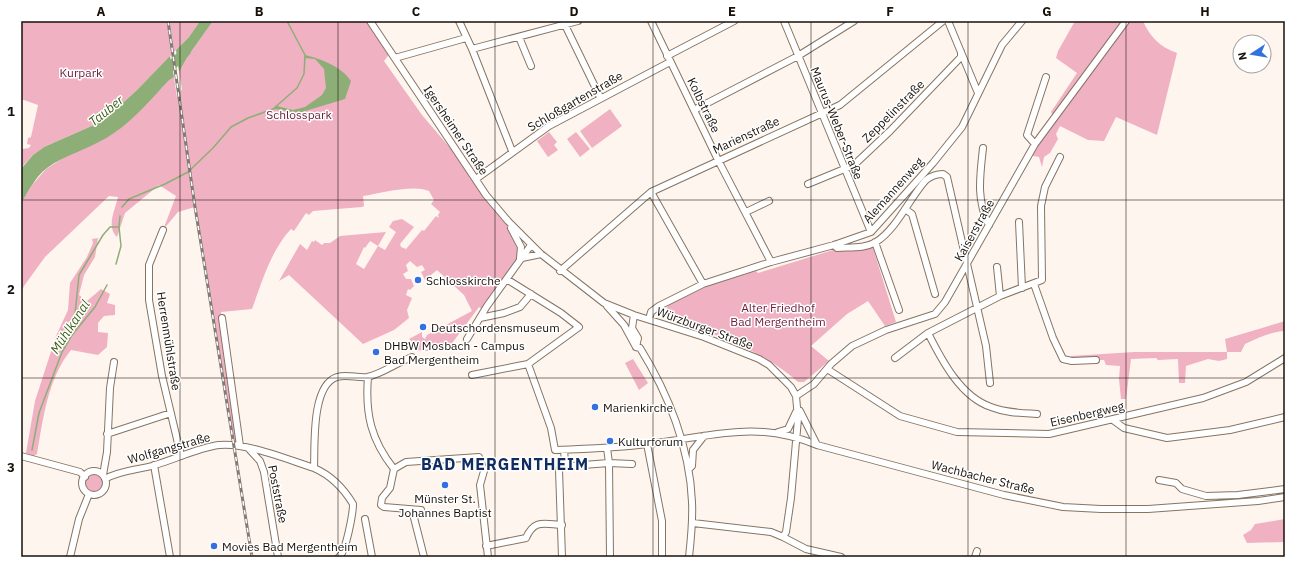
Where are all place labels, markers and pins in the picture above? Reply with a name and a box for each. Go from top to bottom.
place label: Schlosskirche [426,273,501,288]
marker: Schlosskirche [413,275,423,285]
place label: Deutschordensmuseum [431,320,560,335]
marker: Deutschordensmuseum [418,322,428,332]
place label: DHBW Mosbach - Campus Bad Mergentheim [384,338,525,367]
marker: DHBW Mosbach - Campus Bad Mergentheim [371,347,381,357]
place label: Marienkirche [603,400,673,415]
marker: Marienkirche [590,402,600,412]
place label: Kulturforum [618,434,683,449]
marker: Kulturforum [605,436,615,446]
marker: Münster St. Johannes Baptist [440,480,450,490]
place label: Münster St. Johannes Baptist [398,491,492,520]
place label: Movies Bad Mergentheim [222,539,358,554]
marker: Movies Bad Mergentheim [209,541,219,551]

